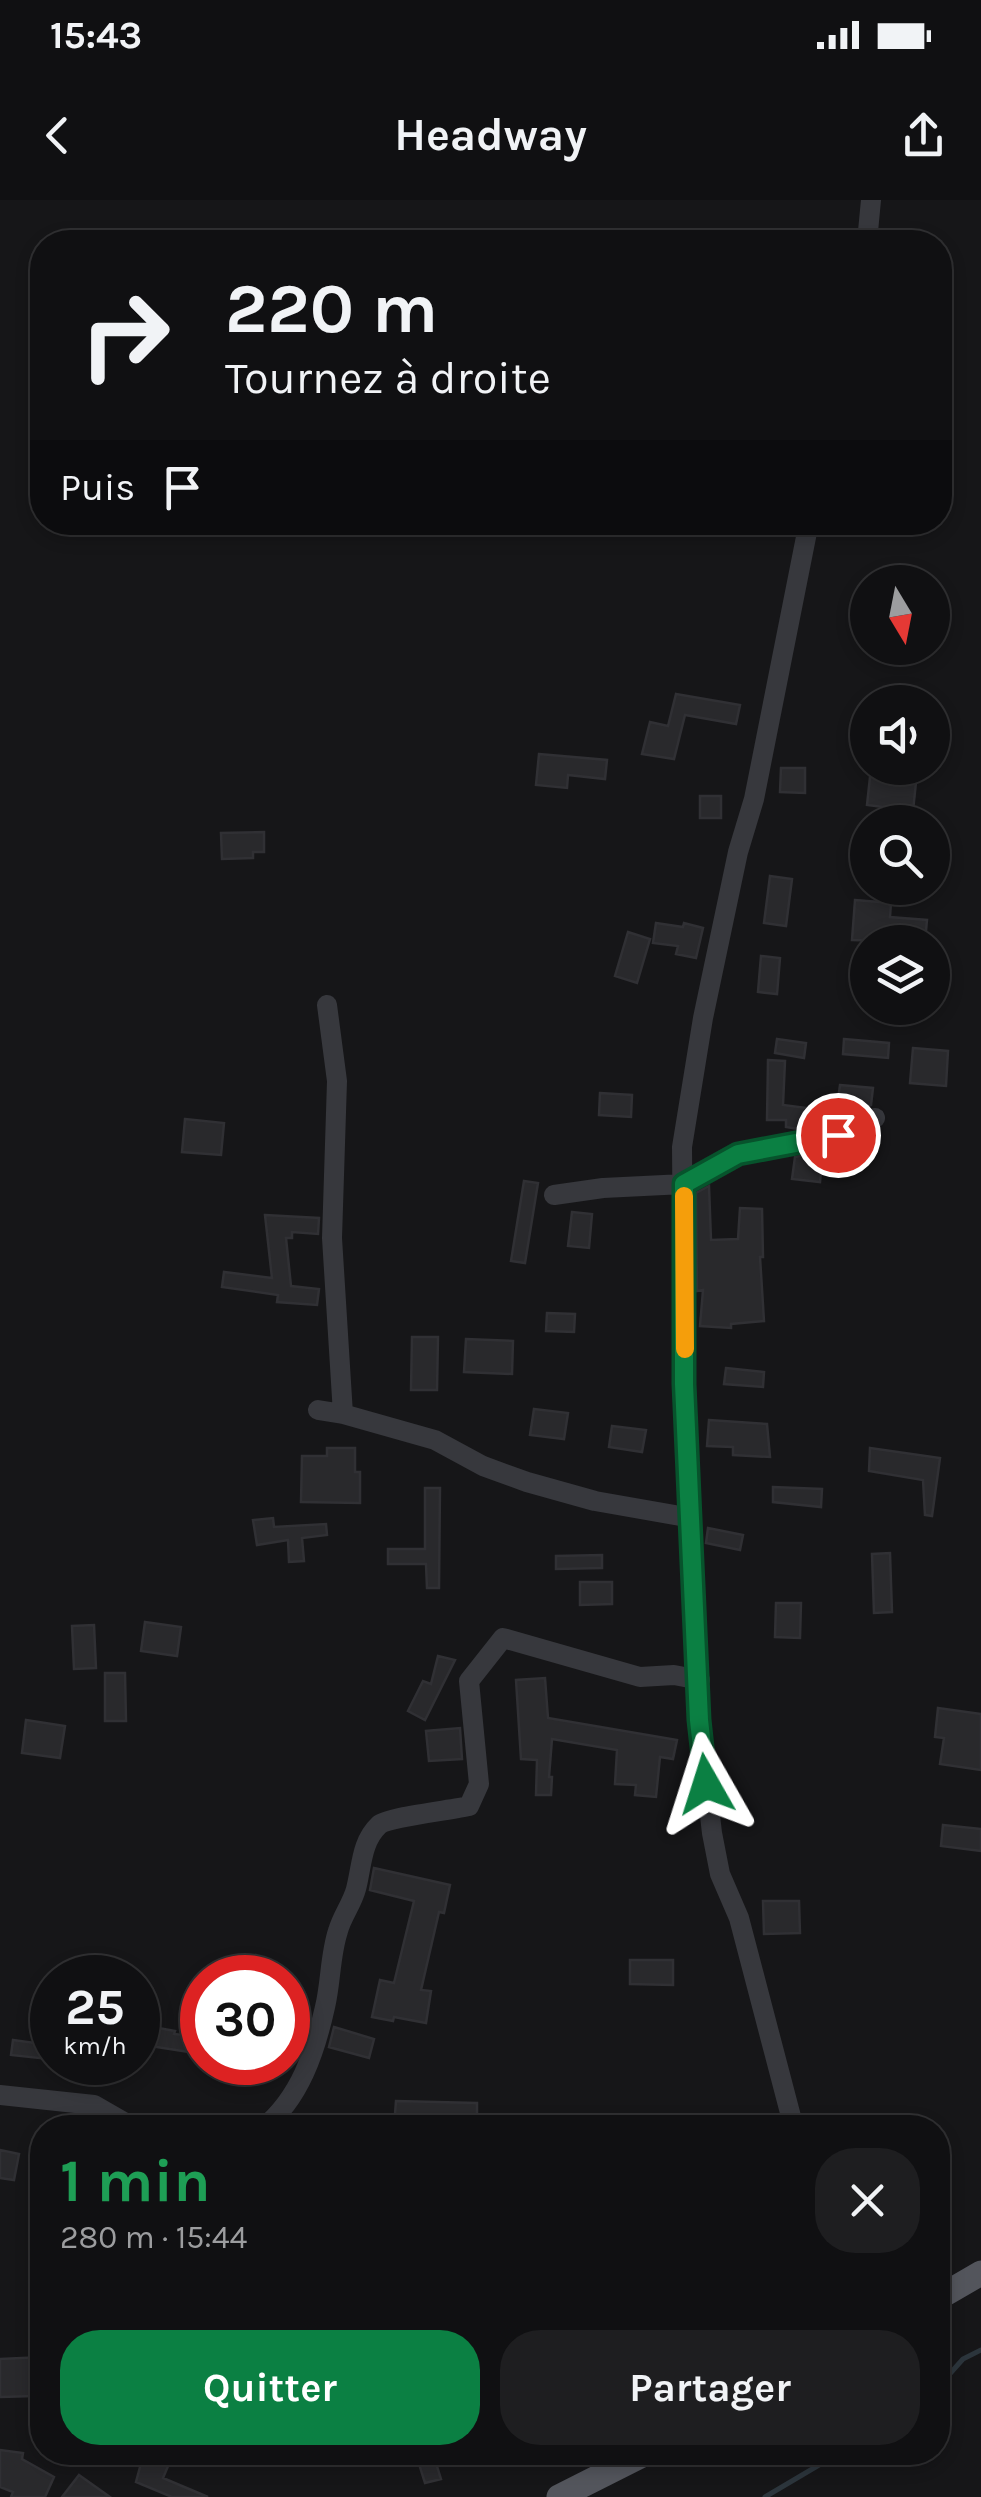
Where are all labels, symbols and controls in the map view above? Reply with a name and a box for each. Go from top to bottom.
text: 15:43 [50,13,142,58]
icon: back [30,108,85,163]
icon: share [896,108,951,163]
text: Headway [394,109,587,161]
text: 220 m [225,268,438,350]
icon: right [60,270,190,400]
text: Tournez à droite [225,352,551,404]
icon: arrive [155,460,210,515]
text: Puis [60,465,135,510]
north arrow [850,565,950,665]
map controls [850,565,950,1025]
button: sound [850,685,950,785]
button: search [850,805,950,905]
button: layers [850,925,950,1025]
pin [796,1093,881,1178]
icon: arrive [811,1108,866,1163]
position arrow [654,1732,758,1836]
speed limit sign: 30 [180,1955,310,2085]
text: 25 [65,1978,125,2037]
text: km/h [63,2031,127,2060]
text: 1 min [60,2146,211,2216]
button: close [815,2148,920,2253]
text: 280 m · 15:44 [60,2219,247,2256]
button: Quitter [60,2330,480,2445]
button: Partager [500,2330,920,2445]

